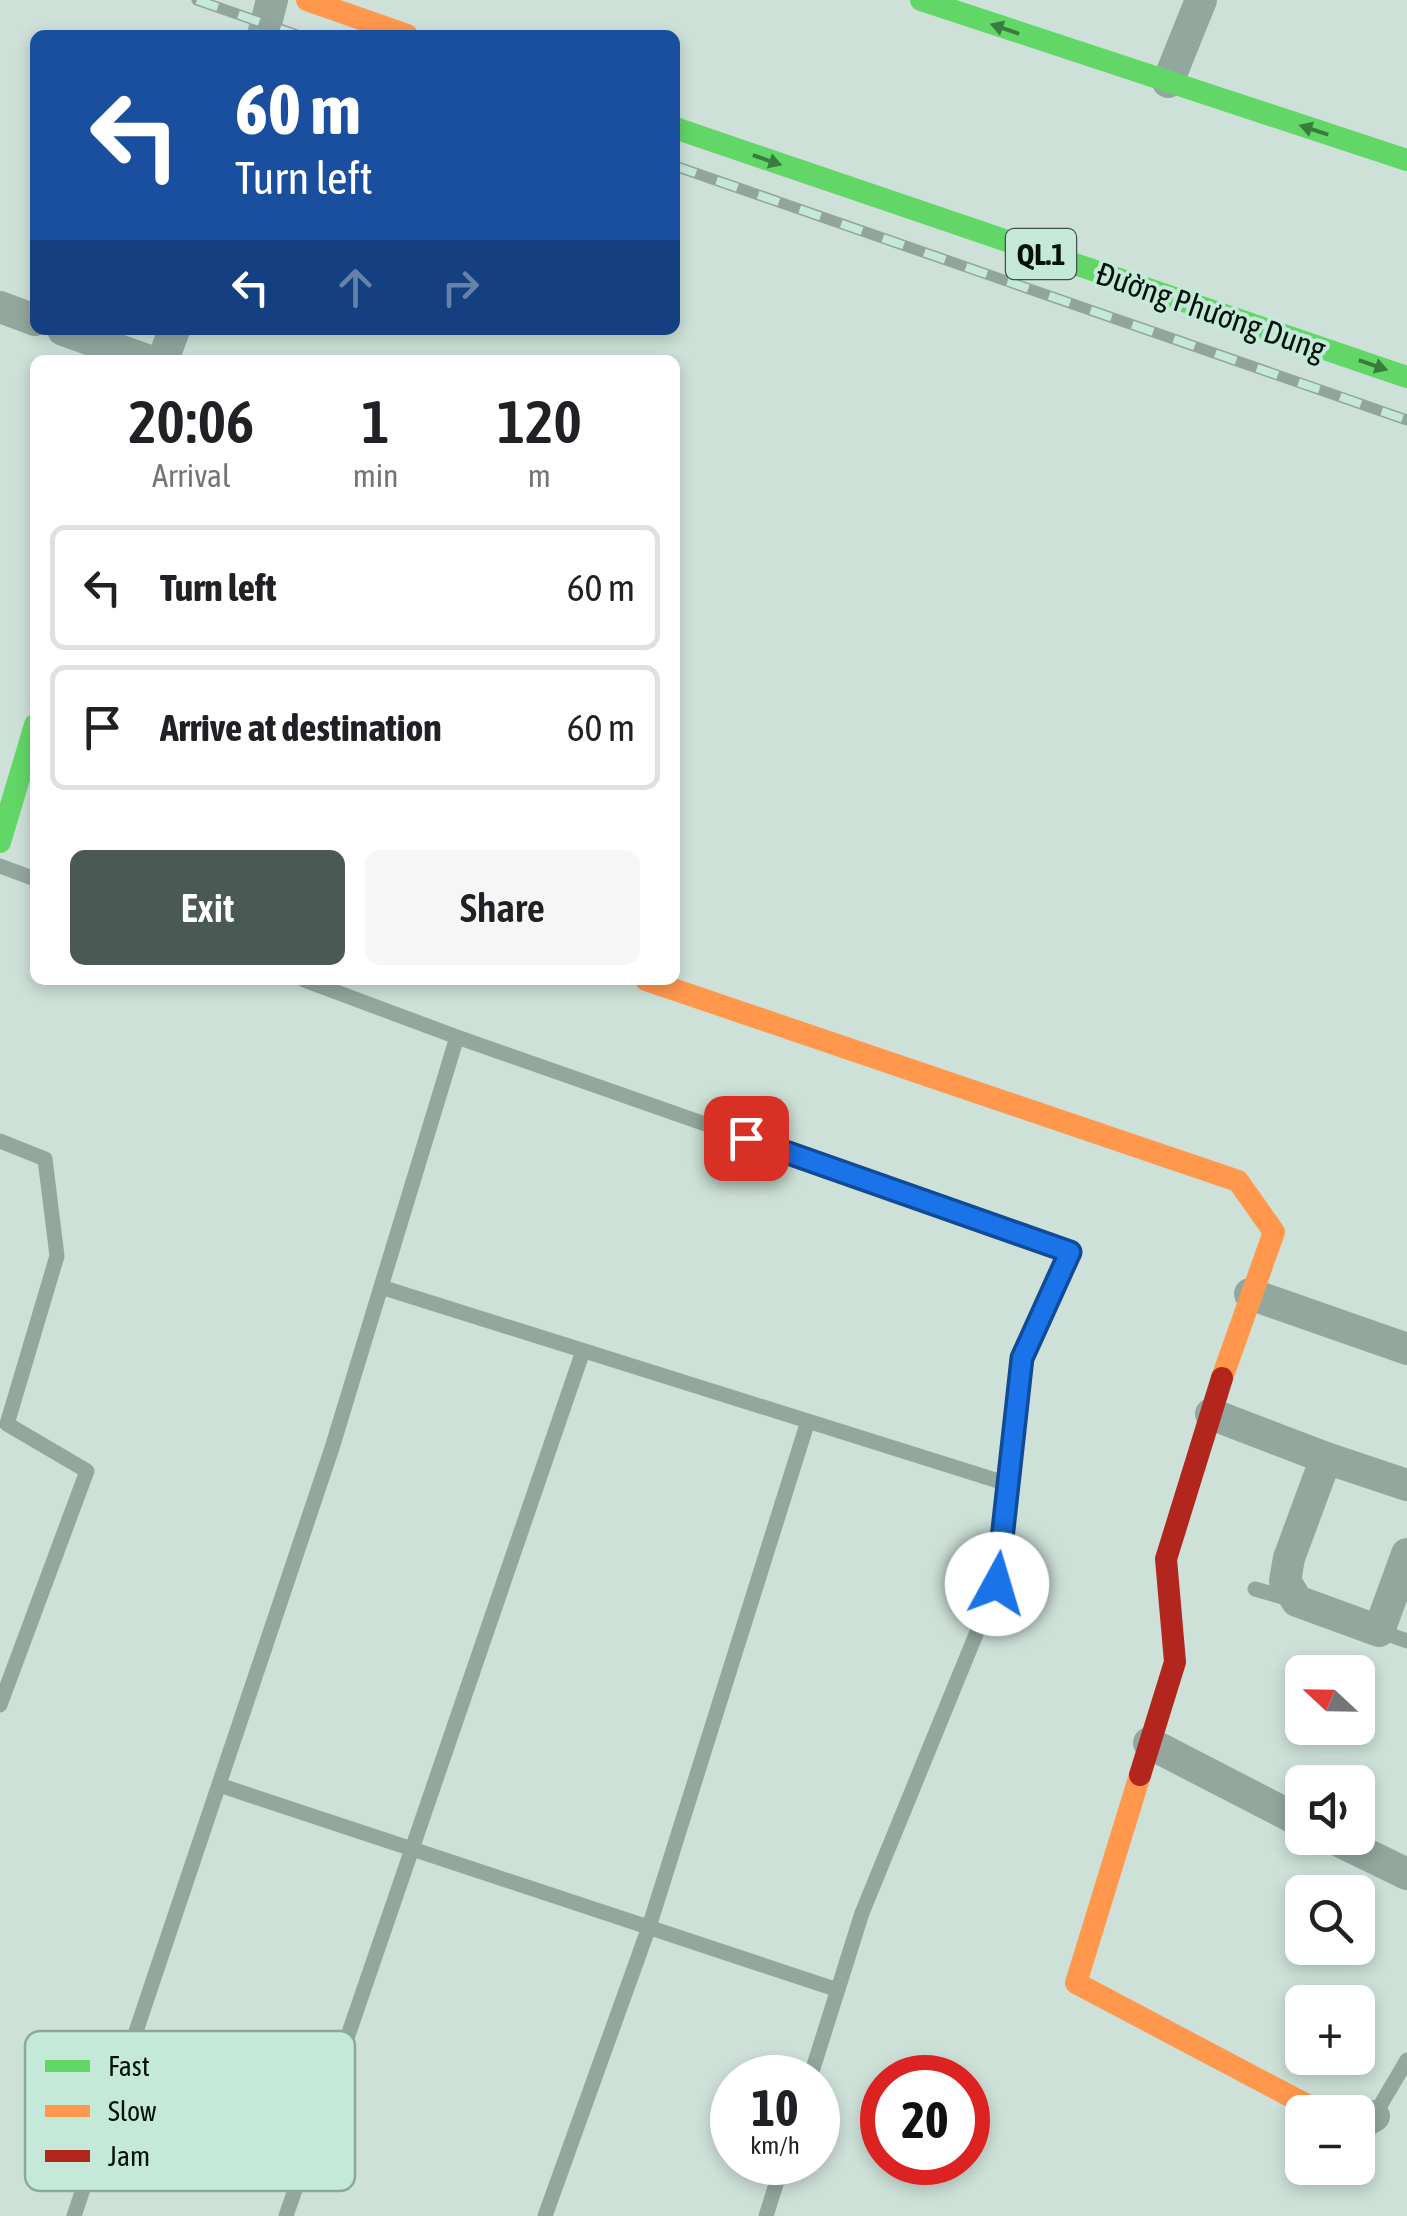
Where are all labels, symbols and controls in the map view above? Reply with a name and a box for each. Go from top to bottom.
one-way arrow [990,20,1020,35]
text: 60 m [235,69,361,149]
icon: left [70,70,200,200]
one-way arrow [1299,121,1329,136]
text: Turn left [235,152,373,204]
one-way arrow [753,153,783,168]
road number: QL.1 [1006,229,1076,279]
street label: Đường Phương Dung [1091,254,1331,368]
icon: left [223,260,278,315]
icon: ahead [328,260,383,315]
icon: right [433,260,488,315]
one-way arrow [1359,359,1389,374]
text: 20:06 [128,387,254,456]
text: 1 [362,387,390,456]
text: 120 [497,387,582,456]
text: Arrival [152,457,230,494]
text: min [353,457,399,494]
text: m [528,457,551,494]
icon: left [75,560,130,615]
text: Turn left [160,566,276,609]
text: 60 m [567,566,635,609]
icon: arrive [75,700,130,755]
text: Arrive at destination [160,706,442,749]
text: 60 m [567,706,635,749]
button: Exit [70,850,345,965]
button: Share [365,850,640,965]
pin [704,1096,789,1181]
icon: arrive [719,1111,774,1166]
position arrow [945,1532,1049,1636]
north arrow [1285,1655,1375,1745]
map controls [1285,1655,1375,2185]
button: sound [1285,1765,1375,1855]
button: search [1285,1875,1375,1965]
button: + [1285,1985,1375,2075]
legend [25,2031,355,2191]
text: Fast [108,2050,150,2082]
speed limit sign: 20 [860,2055,990,2185]
text: 10 [751,2079,798,2137]
text: Slow [108,2095,157,2127]
button: − [1285,2095,1375,2185]
text: km/h [750,2131,800,2159]
text: Jam [108,2140,150,2172]

